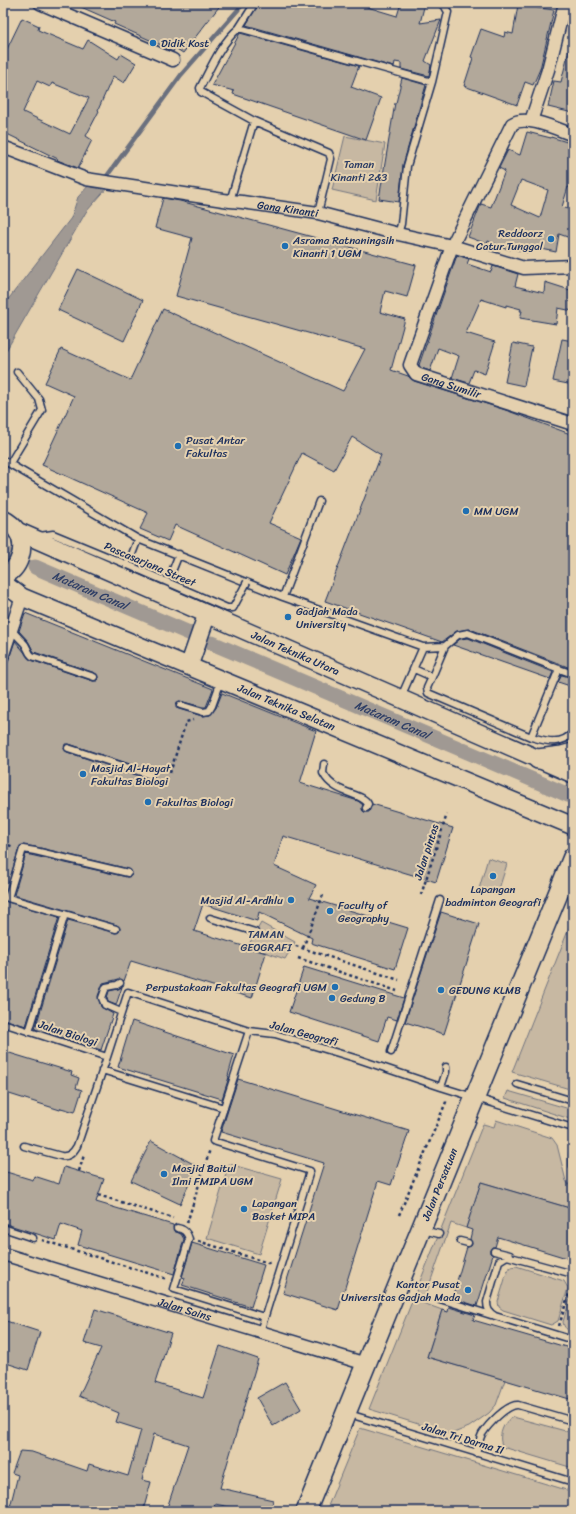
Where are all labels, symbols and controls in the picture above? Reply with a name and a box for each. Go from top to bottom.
place label: Didik Kost [161,34,209,53]
marker: Didik Kost [148,38,158,48]
park label: Taman Kinanti 2&3 [331,155,387,187]
street label: Gang Kinanti [256,195,321,223]
place label: Reddoorz Catur Tunggal [476,224,544,256]
place label: Asrama Ratnaningsih Kinanti 1 UGM [292,231,395,263]
marker: Reddoorz Catur Tunggal [546,234,556,244]
marker: Asrama Ratnaningsih Kinanti 1 UGM [280,241,290,251]
street label: Gang Sumilir [419,367,485,405]
place label: Pusat Antar Fakultas [186,431,246,463]
marker: Pusat Antar Fakultas [173,441,183,451]
place label: MM UGM [474,502,518,521]
marker: MM UGM [461,506,471,516]
street label: Pascasarjana Street [101,537,199,593]
water label: Mataram Canal [49,565,134,617]
place label: Gadjah Mada University [296,602,358,634]
marker: Gadjah Mada University [283,612,293,622]
street label: Jalan Teknika Utara [247,625,343,681]
street label: Jalan Teknika Selatan [233,678,338,736]
water label: Mataram Canal [351,694,436,747]
place label: Masjid Al-Hayat Fakultas Biologi [91,759,171,791]
marker: Masjid Al-Hayat Fakultas Biologi [78,769,88,779]
place label: Fakultas Biologi [156,793,234,812]
marker: Fakultas Biologi [143,797,153,807]
street label: Jalan pintas [408,821,445,884]
marker: Lapangan badminton Geografi [488,871,498,881]
place label: Lapangan badminton Geografi [445,880,542,912]
place label: Masjid Al-Ardhlu [200,891,283,910]
marker: Masjid Al-Ardhlu [286,895,296,905]
place label: Faculty of Geography [338,896,389,928]
marker: Faculty of Geography [325,906,335,916]
park label: TAMAN GEOGRAFI [241,925,292,957]
place label: Perpustakaan Fakultas Geografi UGM [146,978,328,997]
place label: GEDUNG KLMB [449,981,521,1000]
marker: Perpustakaan Fakultas Geografi UGM [330,982,340,992]
marker: GEDUNG KLMB [436,985,446,995]
place label: Gedung B [340,989,386,1008]
marker: Gedung B [327,993,337,1003]
street label: Jalan Biologi [35,1015,101,1052]
street label: Jalan Geografi [267,1015,341,1052]
street label: Jalan Persatuan [416,1145,463,1225]
place label: Masjid Baitul Ilmi FMIPA UGM [171,1159,254,1191]
marker: Masjid Baitul Ilmi FMIPA UGM [159,1169,169,1179]
place label: Lapangan Basket MIPA [252,1194,315,1226]
marker: Lapangan Basket MIPA [239,1204,249,1214]
place label: Kantor Pusat Universitas Gadjah Mada [341,1275,460,1307]
marker: Kantor Pusat Universitas Gadjah Mada [463,1285,473,1295]
street label: Jalan Sains [155,1292,215,1327]
street label: Jalan Tri Darma II [419,1417,507,1460]

